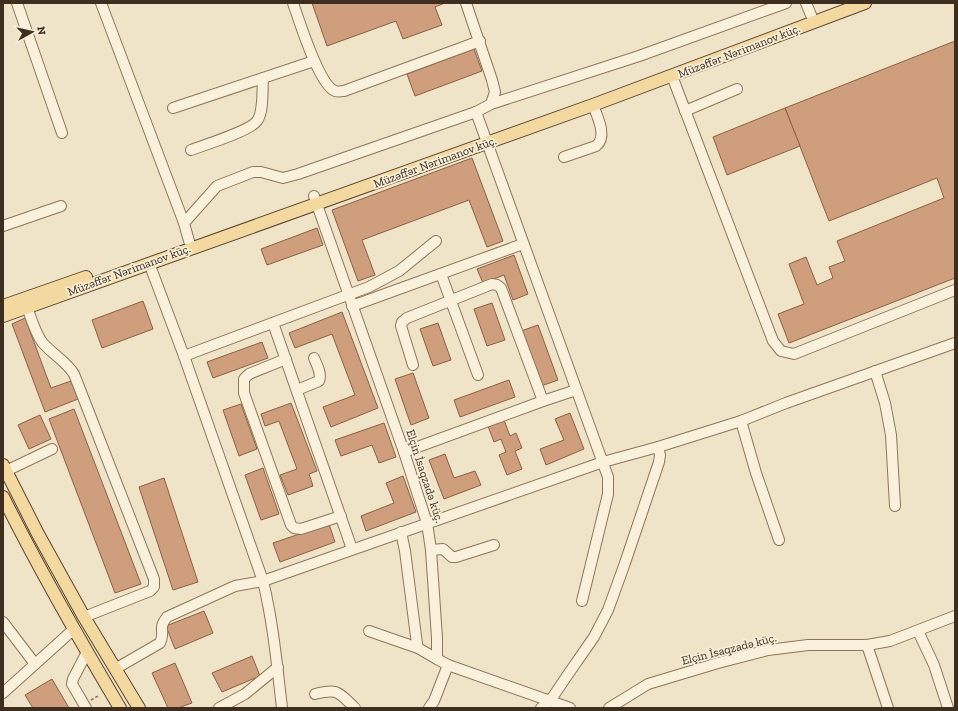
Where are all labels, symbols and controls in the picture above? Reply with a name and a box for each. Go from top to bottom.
north arrow [12,12,52,52]
street label: Müzəffər Nərimanov küç. [676,21,802,81]
text: N [34,26,49,36]
street label: Müzəffər Nərimanov küç. [372,133,498,191]
street label: Müzəffər Nərimanov küç. [66,241,192,299]
street label: Elçin İsaqzadə küç. [403,428,447,524]
street label: Elçin İsaqzadə küç. [680,630,778,668]

